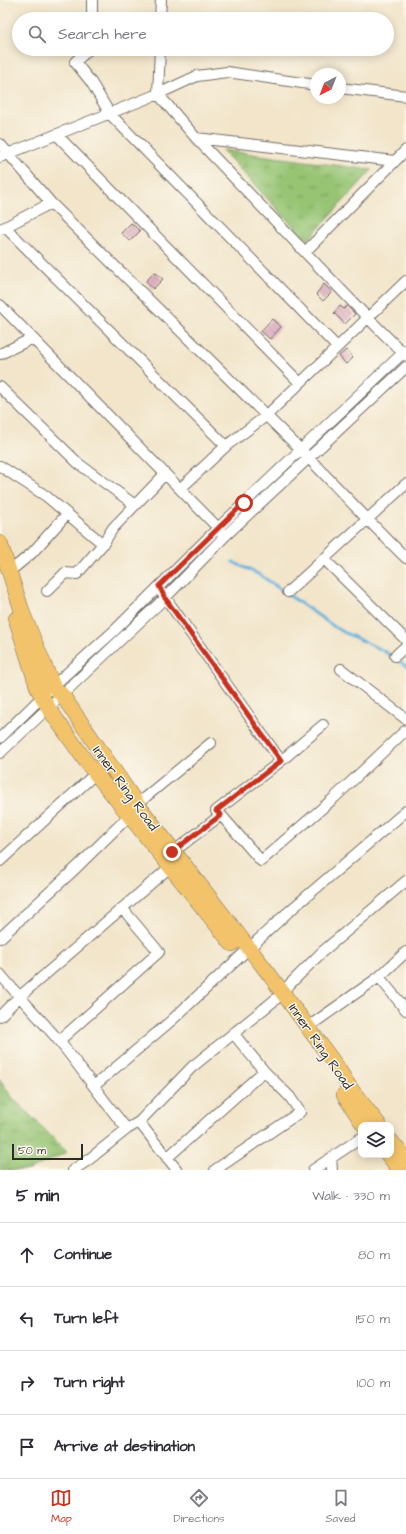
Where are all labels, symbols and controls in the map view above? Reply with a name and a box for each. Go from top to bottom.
search box [12,12,394,56]
icon: search [26,23,48,45]
text: Search here [58,24,147,45]
north arrow [310,68,346,104]
route start [235,494,253,512]
street label: Inner Ring Road [87,742,163,835]
route end [163,843,181,861]
street label: Inner Ring Road [283,999,357,1094]
map controls [358,1122,394,1158]
button: layers [358,1122,394,1158]
scale bar [12,1142,83,1161]
text: 50 m [18,1143,46,1158]
text: 5 min [16,1184,59,1208]
text: Walk · 330 m [312,1187,390,1205]
icon: ahead [16,1244,38,1266]
text: Continue [54,1244,112,1265]
text: 80 m [358,1246,390,1264]
icon: left [16,1308,38,1330]
text: Turn left [54,1308,118,1329]
text: 150 m [356,1310,390,1328]
icon: right [16,1372,38,1394]
text: Turn right [54,1372,125,1393]
text: 100 m [357,1374,390,1392]
icon: arrive [16,1436,38,1458]
text: Arrive at destination [54,1436,195,1457]
tab: Map [50,1487,72,1526]
tab: Directions [173,1487,225,1526]
tab: Saved [326,1487,356,1526]

